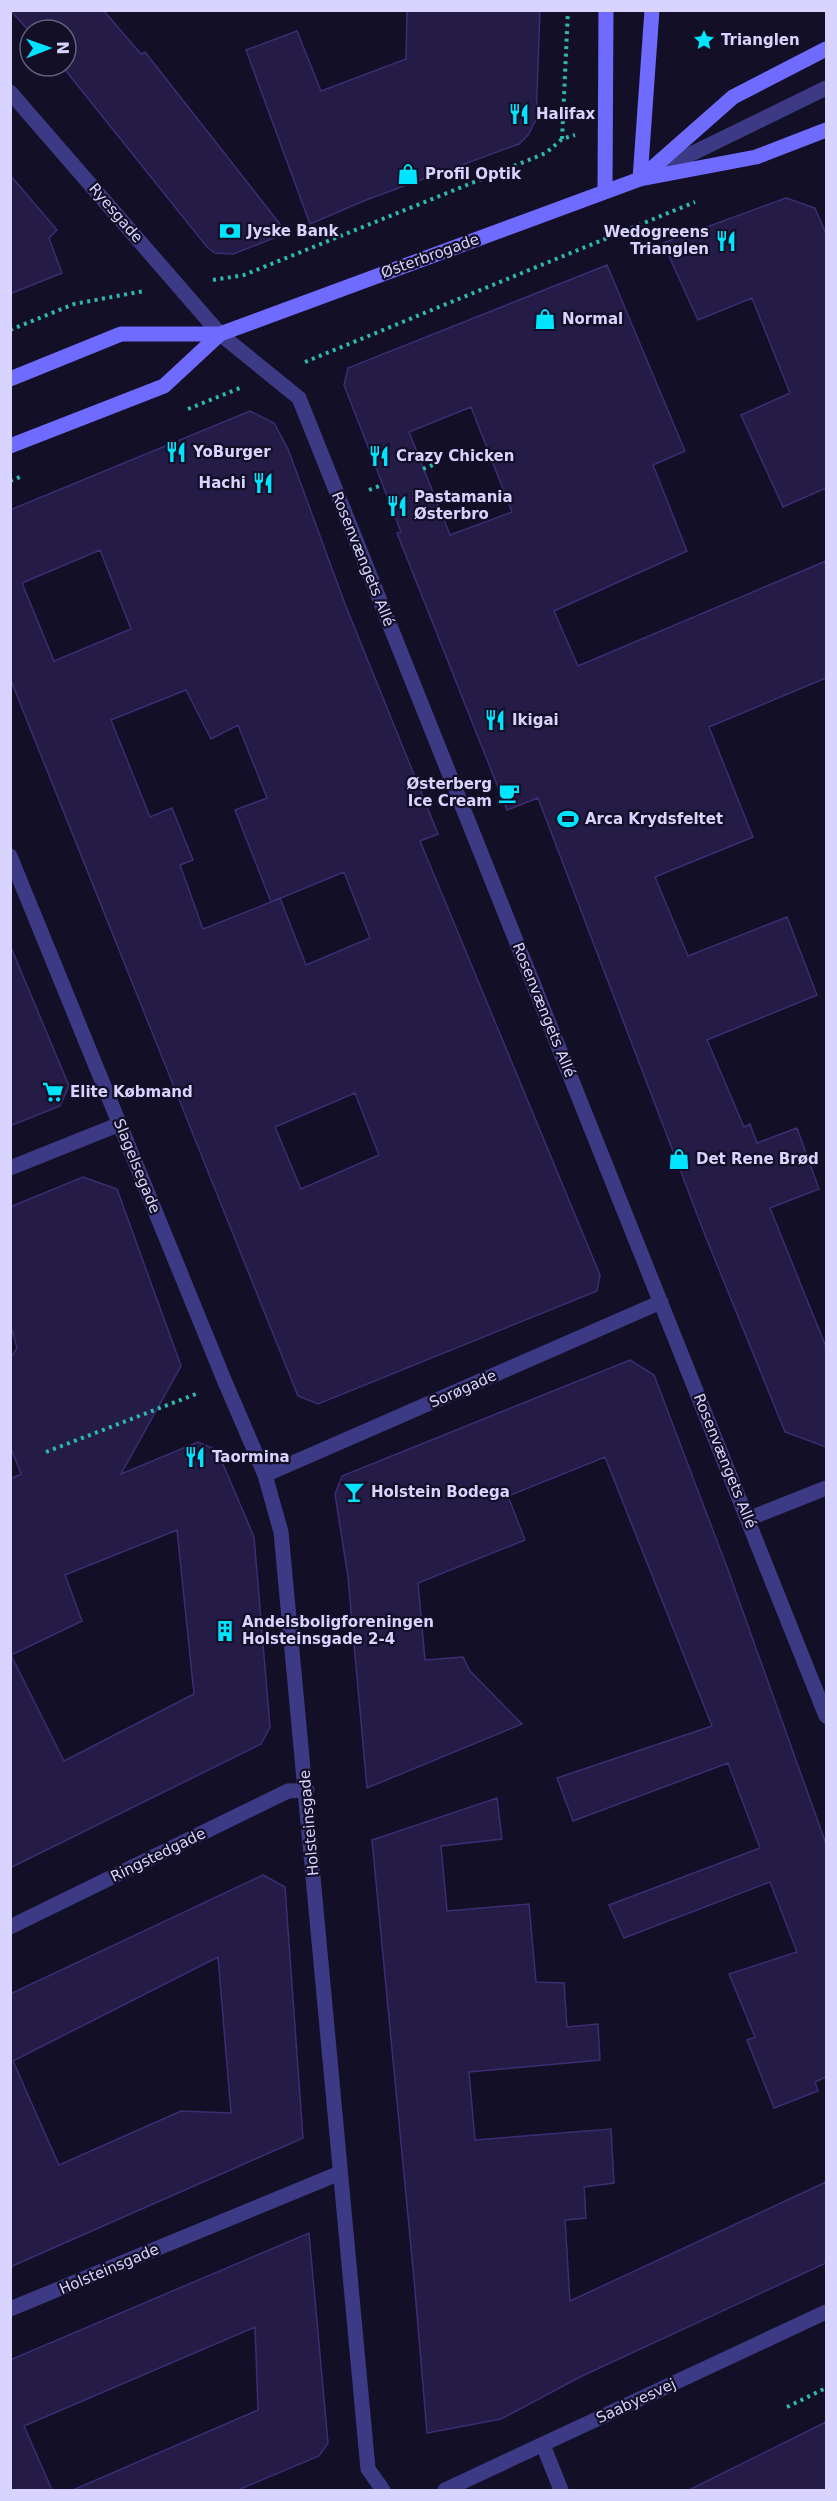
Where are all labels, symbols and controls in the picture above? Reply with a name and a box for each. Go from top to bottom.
north arrow [18,18,78,78]
place icon: Trianglen [692,28,716,52]
place label: Trianglen [721,31,800,49]
text: N [53,41,72,55]
restaurant icon: Halifax [507,102,531,126]
place label: Halifax [536,105,596,123]
shop icon: Profil Optik [396,162,420,186]
place label: Profil Optik [425,165,522,183]
street label: Ryesgade [85,180,147,246]
bank icon: Jyske Bank [218,219,242,243]
place label: Jyske Bank [246,222,339,240]
place label: Wedogreens Trianglen [604,223,709,258]
restaurant icon: Wedogreens Trianglen [714,229,738,253]
street label: Østerbrogade [379,230,481,282]
shop icon: Normal [533,307,557,331]
place label: Normal [562,310,623,328]
restaurant icon: YoBurger [164,440,188,464]
place label: YoBurger [192,443,271,461]
restaurant icon: Crazy Chicken [367,444,391,468]
place label: Crazy Chicken [396,447,514,465]
restaurant icon: Hachi [251,471,275,495]
place label: Hachi [199,474,246,492]
place label: Pastamania Østerbro [414,488,513,523]
street label: Rosenvængets Allé [328,489,398,629]
restaurant icon: Pastamania Østerbro [385,494,409,518]
restaurant icon: Ikigai [483,708,507,732]
place label: Ikigai [512,711,559,729]
place label: Østerberg Ice Cream [407,775,492,810]
cafe icon: Østerberg Ice Cream [497,781,521,805]
sports icon: Arca Krydsfeltet [556,807,580,831]
place label: Arca Krydsfeltet [585,810,723,828]
street label: Rosenvængets Allé [509,940,579,1080]
supermarket icon: Elite Købmand [41,1080,65,1104]
place label: Elite Købmand [70,1083,193,1101]
street label: Slagelsegade [110,1116,164,1216]
shop icon: Det Rene Brød [667,1147,691,1171]
place label: Det Rene Brød [696,1150,819,1168]
street label: Sorøgade [427,1366,499,1412]
street label: Rosenvængets Allé [690,1391,760,1531]
restaurant icon: Taormina [183,1445,207,1469]
place label: Taormina [212,1448,290,1466]
bar icon: Holstein Bodega [342,1480,366,1504]
place label: Holstein Bodega [371,1483,510,1501]
place label: Andelsboligforeningen Holsteinsgade 2-4 [242,1613,434,1648]
building icon: Andelsboligforeningen Holsteinsgade 2-4 [213,1619,237,1643]
street label: Holsteinsgade [295,1769,323,1877]
street label: Ringstedgade [108,1824,208,1886]
street label: Holsteinsgade [56,2240,162,2298]
street label: Saabyesvej [593,2375,679,2427]

